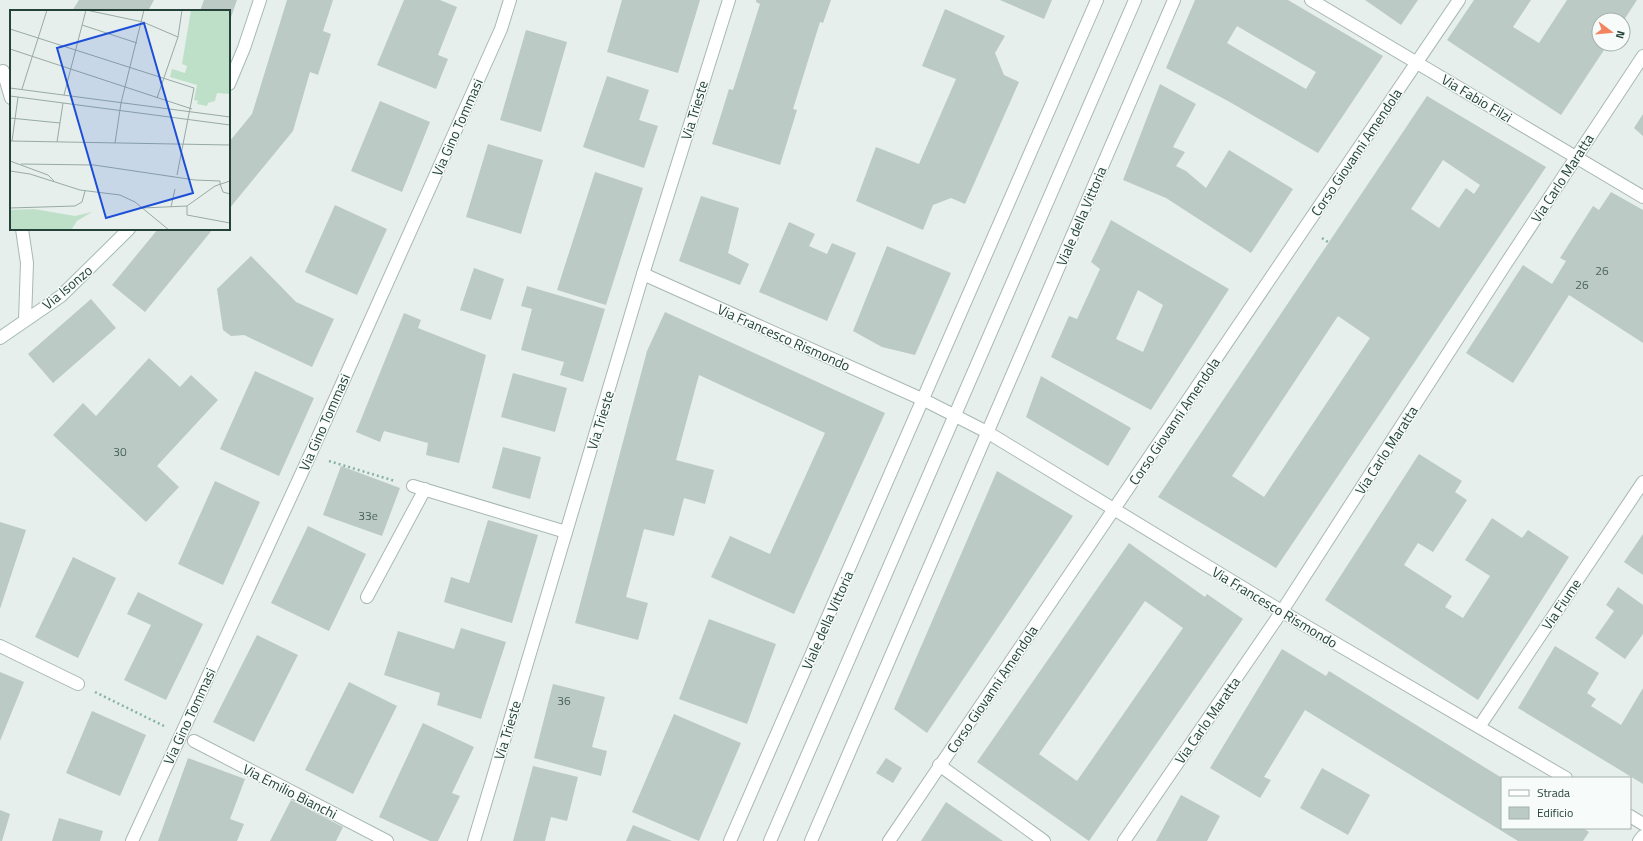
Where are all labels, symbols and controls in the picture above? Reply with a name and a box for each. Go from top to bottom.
inset map [10,10,230,230]
north arrow [1591,12,1631,52]
text: N [1612,29,1629,41]
street label: Via Fabio Filzi [1438,69,1516,127]
street label: Via Gino Tommasi [426,75,488,179]
street label: Via Trieste [675,78,713,142]
street label: Corso Giovanni Amendola [1305,84,1407,220]
street label: Via Carlo Maratta [1525,130,1599,226]
street label: Viale della Vittoria [1051,163,1111,269]
street label: Via Isonzo [37,260,97,314]
house number: 26 [1595,261,1609,280]
house number: 26 [1575,275,1589,294]
street label: Via Francesco Rismondo [714,298,854,376]
street label: Corso Giovanni Amendola [1123,353,1225,489]
street label: Via Gino Tommasi [293,370,355,474]
street label: Via Trieste [581,388,619,452]
street label: Via Carlo Maratta [1349,402,1423,498]
house number: 30 [113,442,127,461]
house number: 33e [358,506,378,525]
street label: Via Francesco Rismondo [1208,561,1342,653]
street label: Viale della Vittoria [796,567,858,673]
street label: Via Fiume [1536,574,1586,634]
street label: Corso Giovanni Amendola [941,621,1043,757]
street label: Via Gino Tommasi [157,664,221,768]
street label: Via Carlo Maratta [1169,672,1245,768]
house number: 36 [557,691,571,710]
street label: Via Trieste [488,698,526,762]
street label: Via Emilio Bianchi [239,758,341,824]
legend [1501,777,1631,829]
text: Strada [1537,783,1570,802]
text: Edificio [1537,803,1573,822]

